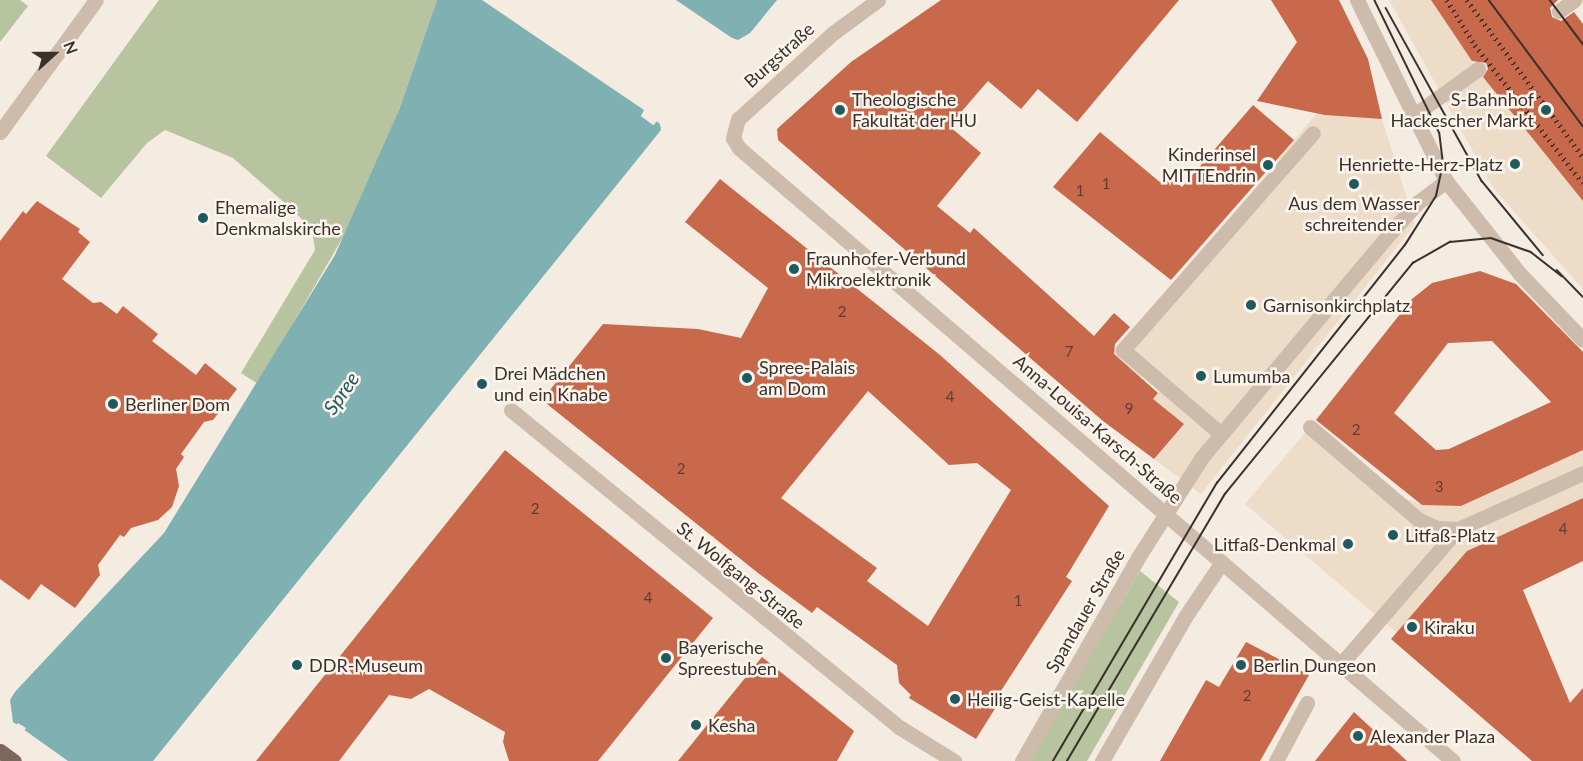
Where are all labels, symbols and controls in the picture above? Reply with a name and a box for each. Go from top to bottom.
street label: Burgstraße [740,18,818,92]
north arrow [24,24,84,84]
text: N [60,38,82,57]
place label: Theologische Fakultät der HU [852,89,977,132]
place label: S-Bahnhof Hackescher Markt [1390,89,1534,132]
marker: Theologische Fakultät der HU [833,103,847,117]
marker: S-Bahnhof Hackescher Markt [1539,103,1553,117]
place label: Kinderinsel MITTEndrin [1162,144,1256,186]
place label: Henriette-Herz-Platz [1339,153,1503,175]
marker: Henriette-Herz-Platz [1508,157,1522,171]
marker: Kinderinsel MITTEndrin [1261,158,1275,172]
house number: 1 [1102,175,1110,193]
marker: Aus dem Wasser schreitender [1347,177,1361,191]
house number: 1 [1076,182,1084,200]
place label: Aus dem Wasser schreitender [1288,193,1420,236]
place label: Ehemalige Denkmalskirche [215,197,341,240]
marker: Ehemalige Denkmalskirche [196,211,210,225]
place label: Fraunhofer-Verbund Mikroelektronik [806,248,966,290]
marker: Fraunhofer-Verbund Mikroelektronik [787,262,801,276]
place label: Garnisonkirchplatz [1263,294,1410,316]
marker: Garnisonkirchplatz [1244,298,1258,312]
house number: 2 [838,303,846,321]
house number: 7 [1065,343,1073,361]
street label: Anna-Louisa-Karsch-Straße [1009,350,1187,508]
place label: Spree-Palais am Dom [759,357,855,400]
place label: Drei Mädchen und ein Knabe [494,363,608,406]
place label: Lumumba [1213,365,1290,387]
water label: Spree [318,367,364,419]
marker: Lumumba [1194,369,1208,383]
marker: Spree-Palais am Dom [740,371,754,385]
marker: Drei Mädchen und ein Knabe [475,377,489,391]
house number: 4 [946,388,954,406]
place label: Berliner Dom [125,393,230,415]
marker: Berliner Dom [106,397,120,411]
house number: 9 [1125,400,1133,418]
house number: 2 [1352,421,1360,439]
house number: 2 [677,460,685,478]
house number: 3 [1435,478,1443,496]
house number: 2 [531,500,539,518]
street label: St. Wolfgang-Straße [673,517,809,633]
house number: 4 [1559,520,1567,538]
place label: Litfaß-Platz [1405,524,1495,546]
marker: Litfaß-Platz [1386,528,1400,542]
place label: Litfaß-Denkmal [1214,533,1336,555]
marker: Litfaß-Denkmal [1341,537,1355,551]
street label: Spandauer Straße [1041,545,1129,677]
house number: 4 [644,589,652,607]
house number: 1 [1014,592,1022,610]
place label: Kiraku [1424,616,1475,638]
marker: Kiraku [1405,620,1419,634]
place label: Bayerische Spreestuben [678,637,777,680]
marker: Bayerische Spreestuben [659,651,673,665]
place label: DDR-Museum [309,654,423,676]
place label: Berlin Dungeon [1253,654,1376,676]
marker: DDR-Museum [290,658,304,672]
marker: Berlin Dungeon [1234,658,1248,672]
house number: 2 [1243,687,1251,705]
place label: Heilig-Geist-Kapelle [967,688,1125,710]
marker: Heilig-Geist-Kapelle [948,692,962,706]
place label: Kesha [708,714,756,736]
marker: Kesha [689,718,703,732]
place label: Alexander Plaza [1370,725,1496,747]
marker: Alexander Plaza [1351,729,1365,743]

